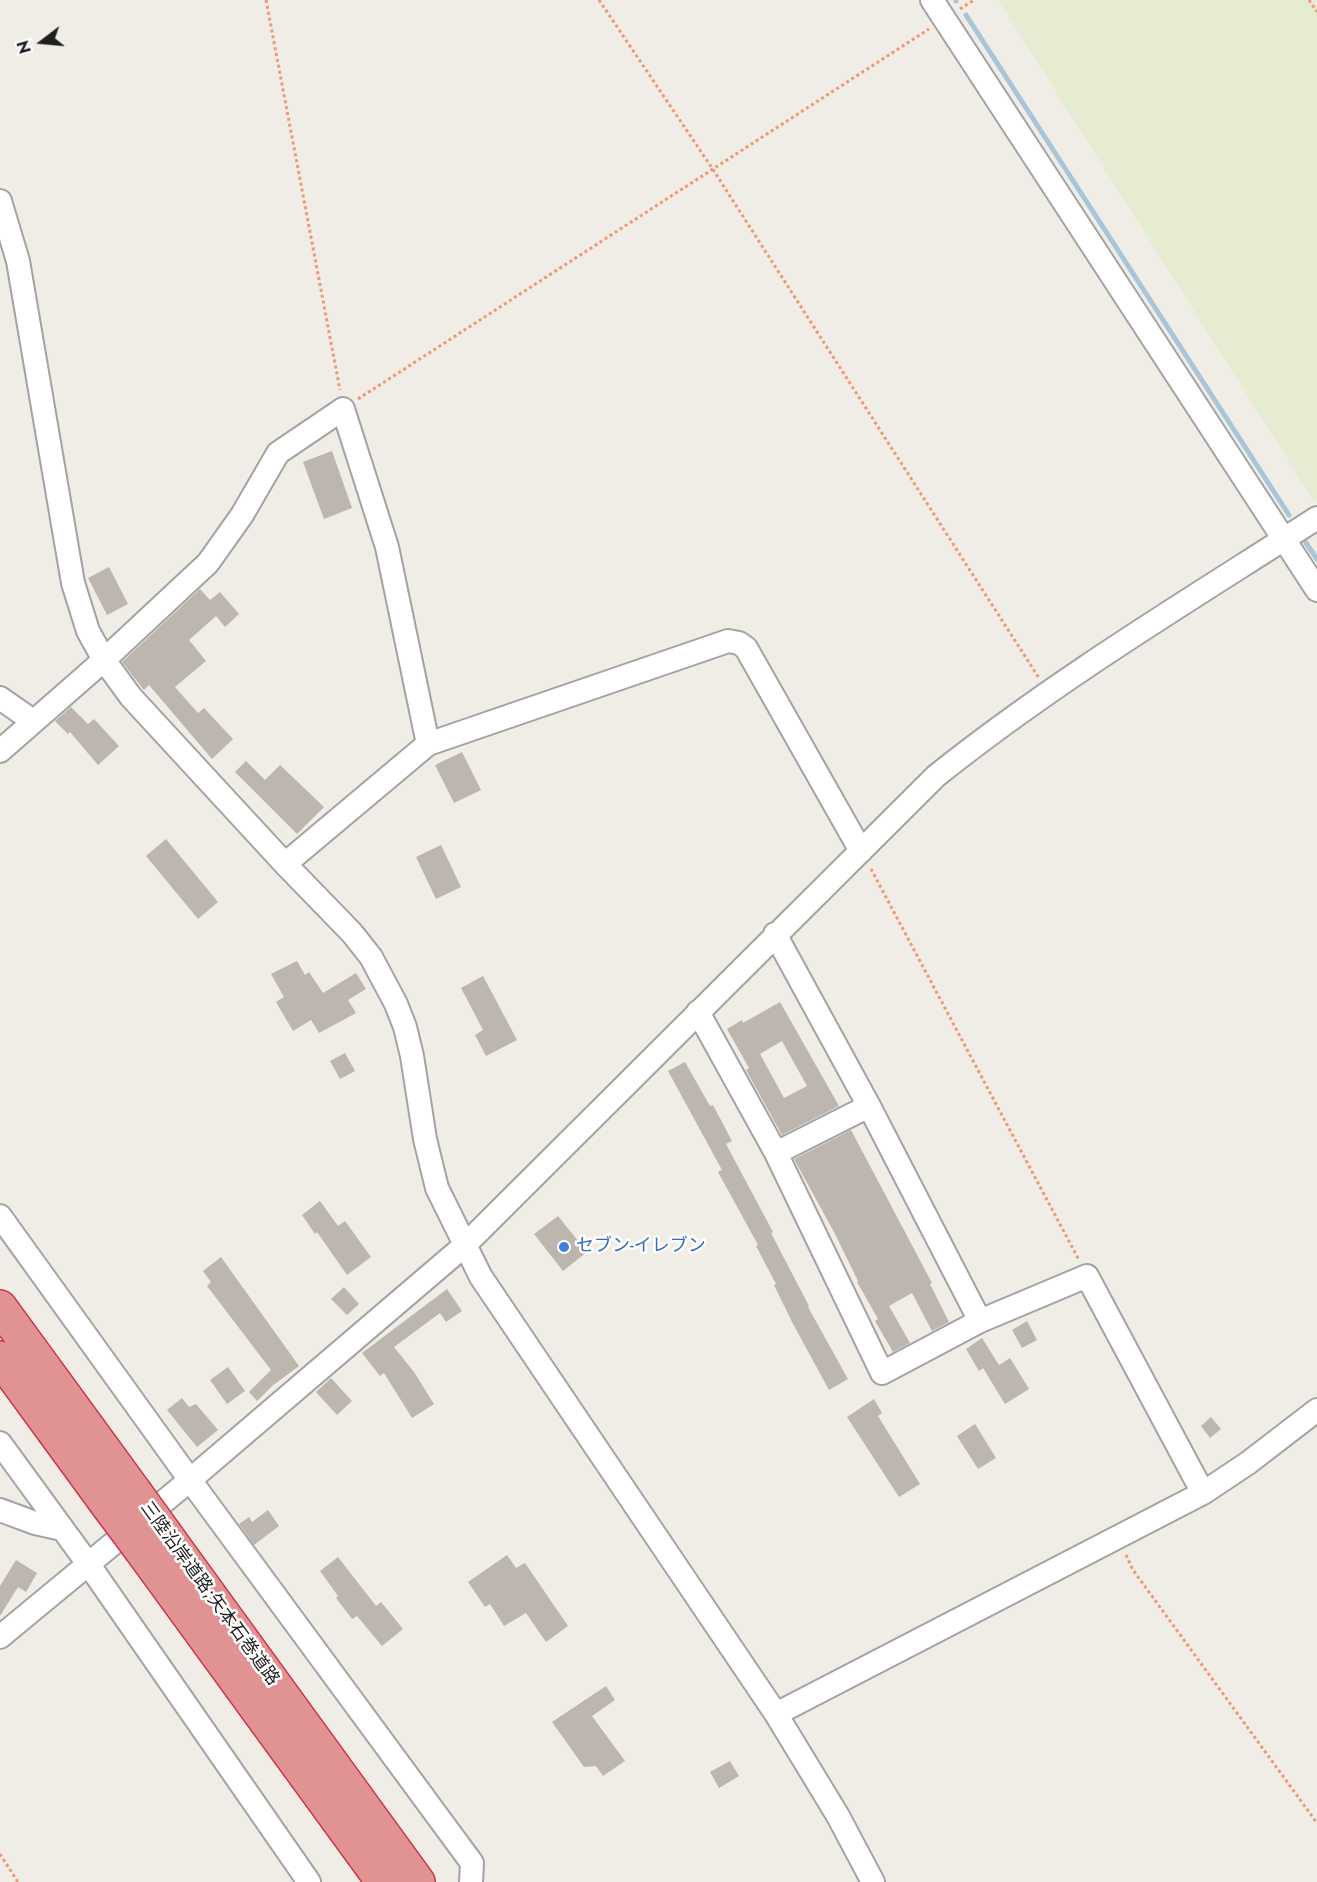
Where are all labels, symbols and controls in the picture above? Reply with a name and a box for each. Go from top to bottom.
north arrow [12,12,72,72]
text: N [11,38,37,56]
place label: セブン-イレブン [576,1236,706,1258]
marker: セブン-イレブン [557,1240,571,1254]
street label: 三陸沿岸道路;矢本石巻道路 [135,1498,283,1690]

